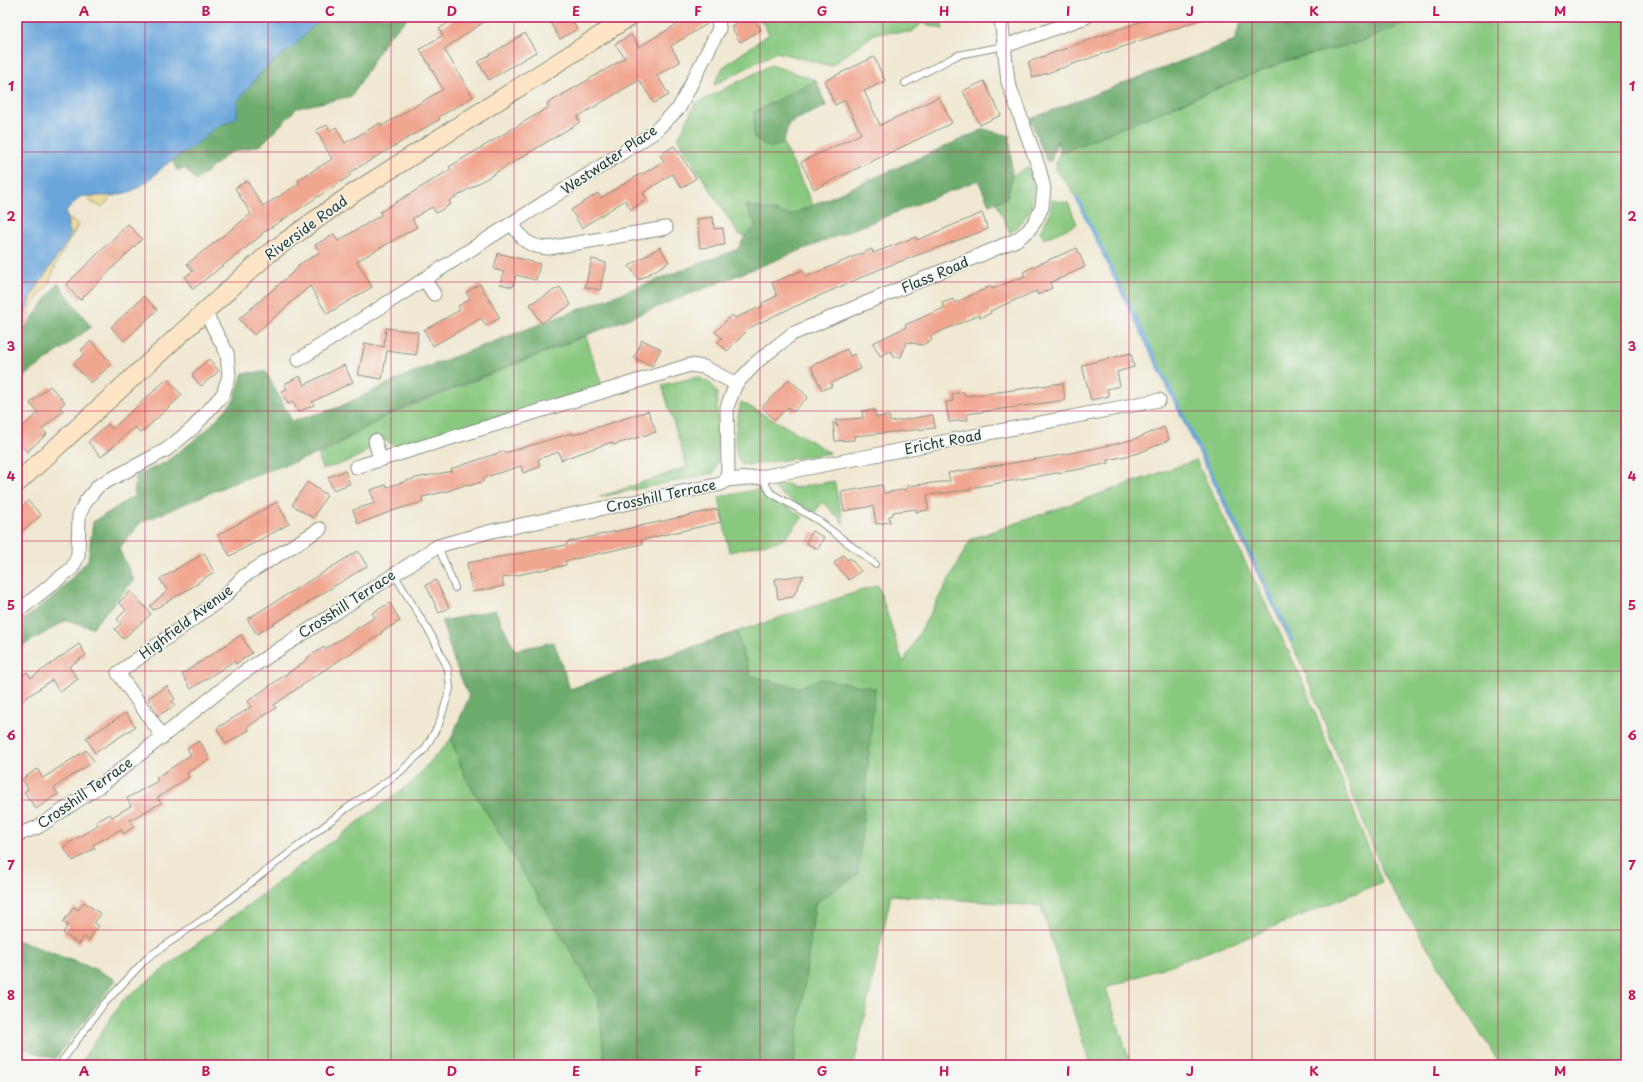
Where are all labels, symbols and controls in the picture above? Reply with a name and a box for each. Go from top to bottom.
text: A [79,1,89,20]
text: B [202,1,211,20]
text: C [325,1,335,20]
text: D [447,1,457,20]
text: E [572,1,580,20]
text: F [694,1,702,20]
text: G [817,1,827,20]
text: H [939,1,949,20]
text: I [1066,1,1070,20]
text: J [1186,1,1194,20]
text: K [1309,1,1319,20]
text: L [1432,1,1440,20]
text: M [1554,1,1566,20]
text: 1 [8,76,14,95]
text: 1 [1629,76,1635,95]
street label: Westwater Place [557,120,661,199]
street label: Riverside Road [260,190,352,265]
text: 2 [6,206,16,225]
text: 2 [1627,206,1637,225]
street label: Flass Road [898,251,972,298]
text: 3 [7,336,16,355]
text: 3 [1628,336,1637,355]
street label: Ericht Road [902,424,983,459]
text: 4 [7,466,16,485]
text: 4 [1628,466,1637,485]
street label: Crosshill Terrace [604,474,718,517]
street label: Crosshill Terrace [294,564,399,643]
street label: Highfield Avenue [134,579,237,664]
text: 5 [7,595,15,614]
text: 5 [1628,595,1636,614]
text: 6 [6,725,16,744]
text: 6 [1627,725,1637,744]
street label: Crosshill Terrace [33,752,137,833]
text: 7 [7,855,15,874]
text: 7 [1628,855,1636,874]
text: 8 [7,985,15,1004]
text: 8 [1628,985,1636,1004]
text: A [79,1061,89,1080]
text: B [202,1061,211,1080]
text: C [325,1061,335,1080]
text: D [447,1061,457,1080]
text: E [572,1061,580,1080]
text: F [694,1061,702,1080]
text: G [817,1061,827,1080]
text: H [939,1061,949,1080]
text: I [1066,1061,1070,1080]
text: J [1186,1061,1194,1080]
text: K [1309,1061,1319,1080]
text: L [1432,1061,1440,1080]
text: M [1554,1061,1566,1080]

